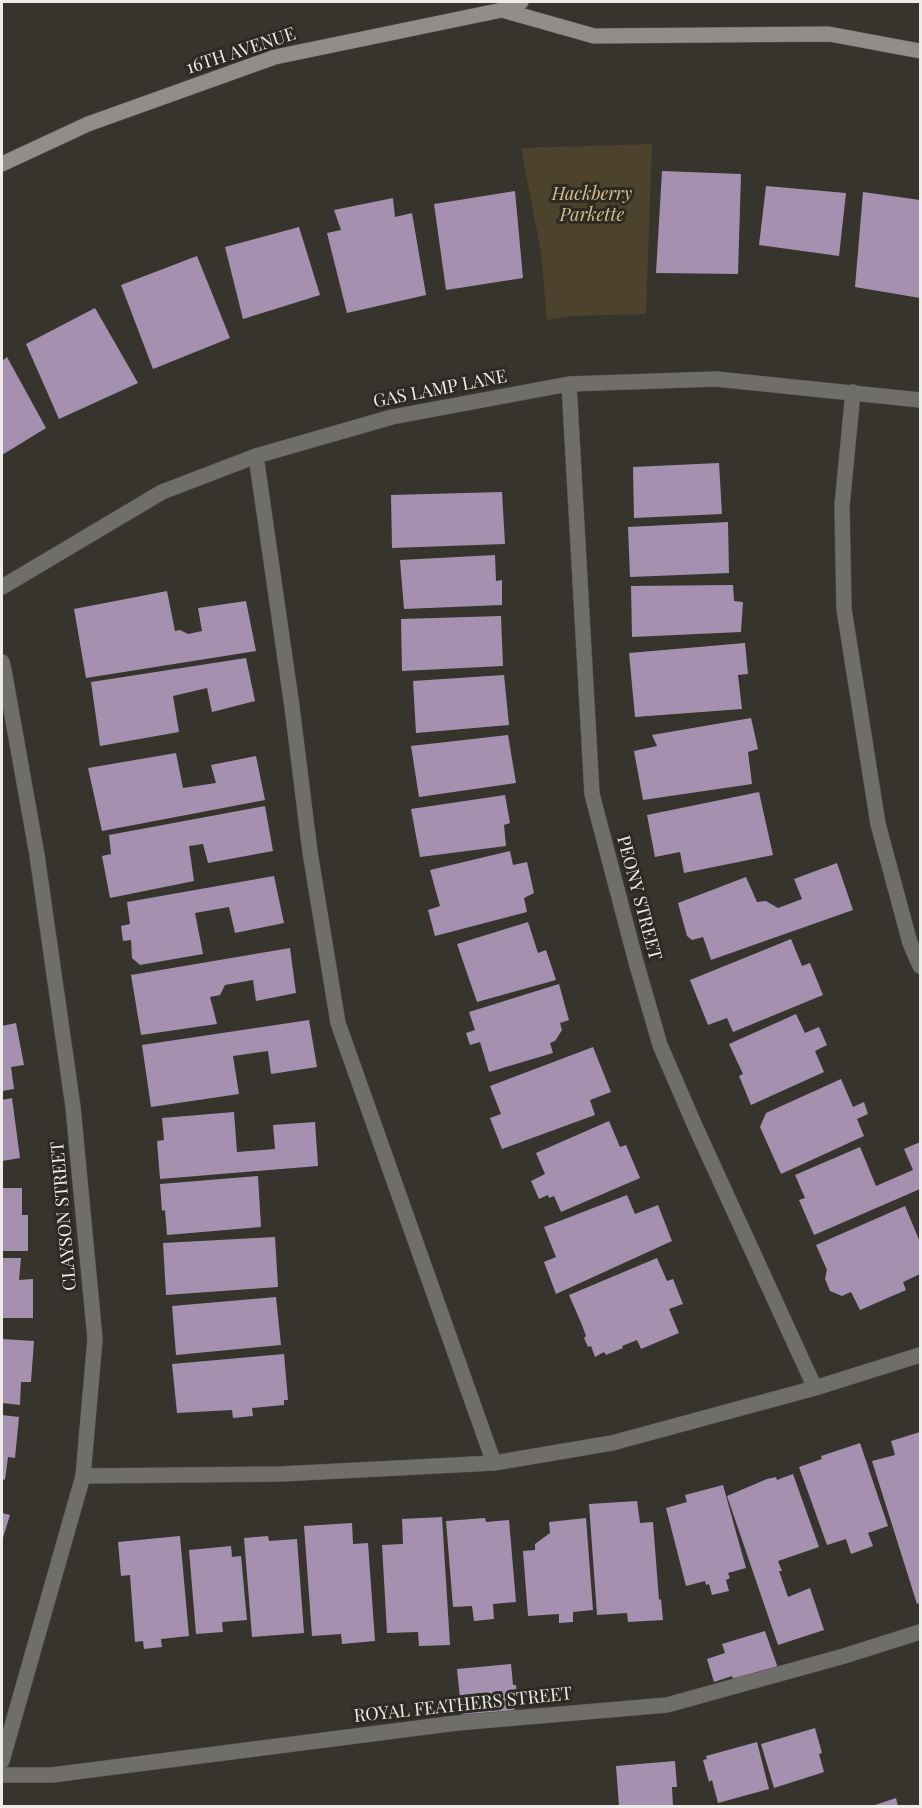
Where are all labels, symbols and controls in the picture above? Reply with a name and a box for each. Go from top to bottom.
street label: 16TH AVENUE [183,23,299,79]
park label: Hackberry Parkette [552,183,632,226]
street label: GAS LAMP LANE [371,365,509,413]
street label: PEONY STREET [612,833,666,963]
street label: CLAYSON STREET [47,1140,81,1292]
street label: ROYAL FEATHERS STREET [353,1683,573,1727]

